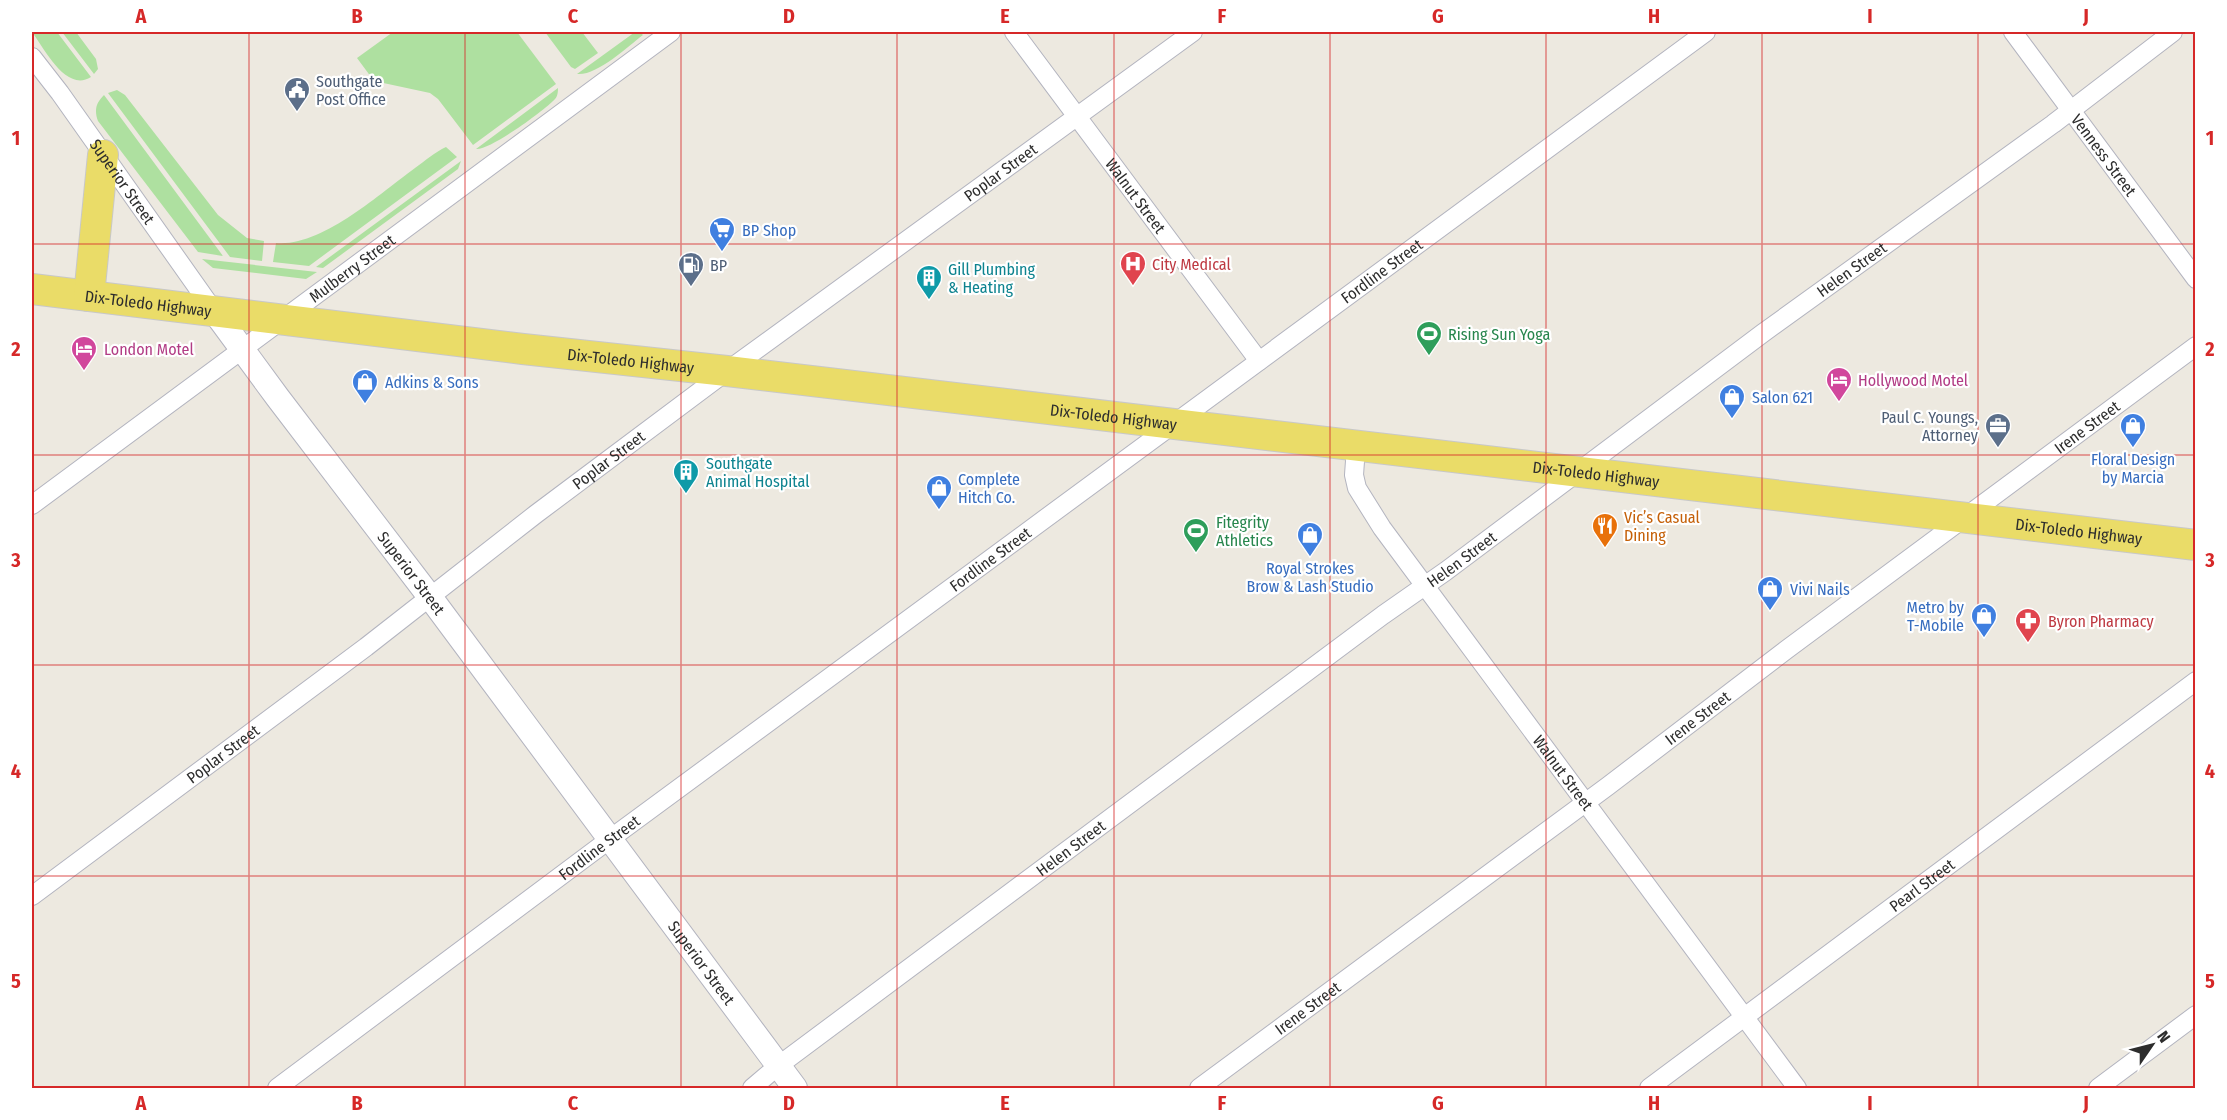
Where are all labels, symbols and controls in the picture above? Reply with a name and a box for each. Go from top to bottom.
text: A [135,4,148,28]
text: B [351,4,363,28]
text: C [568,4,579,28]
text: D [783,4,795,28]
text: E [1000,4,1010,28]
text: F [1218,4,1227,28]
text: G [1432,4,1444,28]
text: H [1648,4,1660,28]
text: I [1867,4,1873,28]
text: J [2082,4,2089,28]
place label: Southgate Post Office [316,72,386,109]
public building icon: Southgate Post Office [282,75,312,113]
street label: Venness Street [2068,110,2141,200]
text: 1 [12,126,20,150]
text: 1 [2206,126,2214,150]
street label: Superior Street [86,135,159,228]
street label: Poplar Street [960,139,1041,205]
street label: Walnut Street [1102,154,1170,237]
supermarket icon: BP Shop [707,215,737,253]
place label: BP Shop [742,221,796,240]
street label: Mulberry Street [305,230,399,306]
street label: Fordline Street [1337,234,1427,307]
street label: Helen Street [1813,237,1891,301]
hospital icon: City Medical [1118,249,1148,287]
fuel station icon: BP [676,250,706,288]
place label: City Medical [1152,255,1231,274]
place label: BP [710,256,727,275]
place label: Gill Plumbing & Heating [948,260,1035,297]
building icon: Gill Plumbing & Heating [914,263,944,301]
street label: Dix-Toledo Highway [84,286,213,320]
sports icon: Rising Sun Yoga [1414,319,1444,357]
place label: Rising Sun Yoga [1448,325,1550,344]
hotel icon: London Motel [69,334,99,372]
text: 2 [10,337,21,361]
text: 2 [2204,337,2215,361]
place label: London Motel [104,340,194,359]
street label: Dix-Toledo Highway [566,344,696,377]
hotel icon: Hollywood Motel [1824,365,1854,403]
shop icon: Adkins & Sons [350,367,380,405]
place label: Hollywood Motel [1858,371,1968,390]
place label: Adkins & Sons [385,373,479,392]
shop icon: Salon 621 [1717,382,1747,420]
place label: Salon 621 [1752,388,1813,407]
street label: Irene Street [2050,396,2124,457]
street label: Dix-Toledo Highway [1049,400,1179,434]
place label: Paul C. Youngs, Attorney [1881,408,1979,445]
office icon: Paul C. Youngs, Attorney [1983,411,2013,449]
shop icon: Floral Design by Marcia [2118,411,2148,449]
street label: Poplar Street [569,426,649,493]
place label: Floral Design by Marcia [2091,450,2175,487]
place label: Southgate Animal Hospital [706,454,809,491]
building icon: Southgate Animal Hospital [671,457,701,495]
street label: Dix-Toledo Highway [1532,457,1661,491]
place label: Complete Hitch Co. [958,470,1020,507]
shop icon: Complete Hitch Co. [924,473,954,511]
place label: Vic’s Casual Dining [1624,508,1700,545]
restaurant icon: Vic’s Casual Dining [1590,511,1620,549]
place label: Fitegrity Athletics [1216,513,1273,550]
street label: Dix-Toledo Highway [2014,514,2144,548]
sports icon: Fitegrity Athletics [1181,516,1211,554]
shop icon: Royal Strokes Brow & Lash Studio [1295,520,1325,558]
street label: Fordline Street [946,522,1035,595]
street label: Helen Street [1423,527,1500,591]
street label: Superior Street [374,528,450,619]
text: 3 [10,548,21,572]
text: 3 [2204,548,2215,572]
place label: Royal Strokes Brow & Lash Studio [1246,559,1374,596]
shop icon: Vivi Nails [1755,574,1785,612]
place label: Vivi Nails [1790,580,1850,599]
place label: Metro by T-Mobile [1907,598,1965,635]
shop icon: Metro by T-Mobile [1969,601,1999,639]
pharmacy icon: Byron Pharmacy [2013,606,2043,644]
place label: Byron Pharmacy [2048,612,2155,631]
street label: Irene Street [1661,686,1734,748]
street label: Poplar Street [183,720,263,787]
street label: Walnut Street [1529,731,1598,814]
text: 4 [11,759,21,783]
text: 4 [2205,759,2215,783]
street label: Fordline Street [555,811,644,884]
street label: Helen Street [1032,816,1109,880]
street label: Pearl Street [1885,854,1959,915]
street label: Superior Street [664,917,740,1009]
text: 5 [11,969,21,993]
text: 5 [2205,969,2215,993]
street label: Irene Street [1271,977,1345,1038]
north arrow [2122,1015,2182,1075]
text: N [2153,1027,2174,1046]
text: A [135,1091,148,1115]
text: B [351,1091,363,1115]
text: C [568,1091,579,1115]
text: D [783,1091,795,1115]
text: E [1000,1091,1010,1115]
text: F [1218,1091,1227,1115]
text: G [1432,1091,1444,1115]
text: H [1648,1091,1660,1115]
text: I [1867,1091,1873,1115]
text: J [2082,1091,2089,1115]

